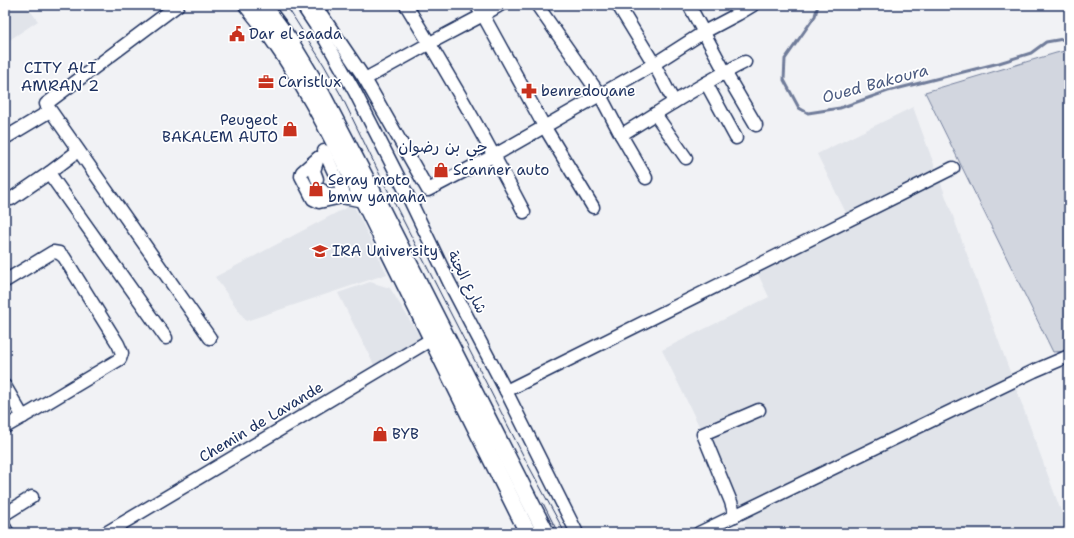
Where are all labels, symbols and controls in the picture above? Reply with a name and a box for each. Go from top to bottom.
place label: Dar el saada [249,24,343,44]
public building icon: Dar el saada [228,25,246,43]
district label: CITY ALI AMRAN 2 [21,57,99,96]
water label: Oued Bakoura [820,59,931,108]
place label: Caristlux [278,72,341,92]
office icon: Caristlux [257,73,275,91]
place label: benredouane [541,81,636,101]
pharmacy icon: benredouane [520,82,538,100]
place label: Peugeot BAKALEM AUTO [162,110,278,147]
shop icon: Peugeot BAKALEM AUTO [281,120,299,138]
district label: حي بن رضوان [398,136,488,161]
place label: Scanner auto [453,160,549,180]
shop icon: Scanner auto [432,161,450,179]
place label: Seray moto bmw yamaha [328,170,427,207]
shop icon: Seray moto bmw yamaha [307,180,325,198]
place label: IRA University [332,241,438,261]
school or university icon: IRA University [311,242,329,260]
street label: شارع الجنة [443,247,491,317]
street label: Chemin de Lavande [195,377,327,467]
place label: BYB [392,424,419,444]
shop icon: BYB [371,425,389,443]

